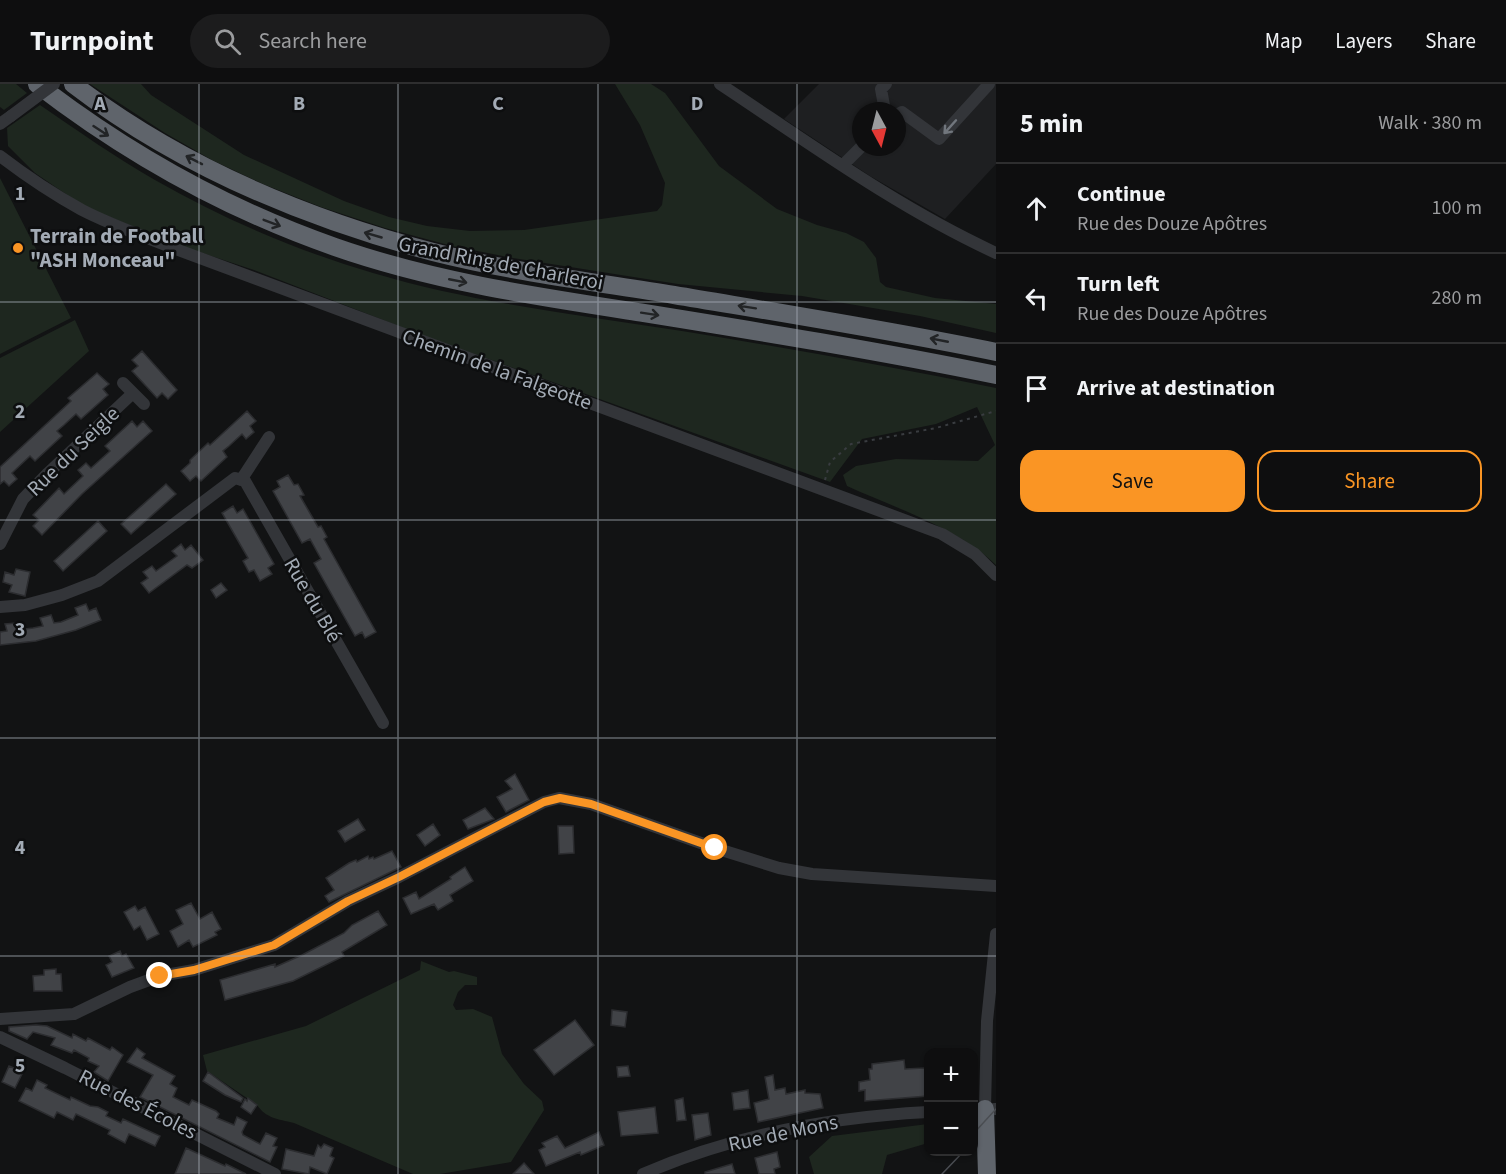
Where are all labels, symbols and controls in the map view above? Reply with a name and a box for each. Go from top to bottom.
search box [190,14,610,68]
text: Turnpoint [30,21,154,61]
icon: search [211,25,244,58]
text: Search here [259,25,367,57]
text: Map [1265,26,1302,56]
text: Layers [1335,26,1392,56]
text: Share [1425,26,1476,56]
text: A [93,90,106,118]
text: B [293,90,305,118]
text: C [492,90,504,118]
text: D [691,90,703,118]
north arrow [852,102,906,156]
text: 5 min [1020,105,1083,142]
text: Walk · 380 m [1378,109,1482,137]
one-way arrow [942,120,957,135]
one-way arrow [92,125,109,137]
one-way arrow [185,154,203,166]
text: Continue [1077,178,1166,210]
text: 1 [15,180,25,208]
icon: ahead [1020,192,1053,225]
text: 100 m [1432,194,1482,222]
text: Rue des Douze Apôtres [1077,210,1267,238]
one-way arrow [263,218,281,229]
place label: Terrain de Football "ASH Monceau" [30,221,204,275]
one-way arrow [364,228,383,240]
street label: Grand Ring de Charleroi [396,228,606,298]
marker: Terrain de Football "ASH Monceau" [11,241,25,255]
text: Turn left [1077,268,1159,300]
one-way arrow [448,276,467,287]
icon: left [1020,282,1053,315]
text: 280 m [1432,284,1482,312]
text: Rue des Douze Apôtres [1077,300,1267,328]
one-way arrow [737,301,757,312]
one-way arrow [640,309,660,320]
street label: Chemin de la Falgeotte [398,321,596,417]
one-way arrow [929,334,949,345]
icon: arrive [1020,372,1053,405]
text: Arrive at destination [1077,372,1275,404]
text: 2 [15,398,25,426]
street label: Rue du Seigle [20,399,126,503]
button: Save [1020,450,1245,512]
button: Share [1257,450,1482,512]
street label: Rue du Blé [277,552,349,648]
text: 3 [15,616,25,644]
text: 4 [15,834,26,862]
route start [701,834,727,860]
route end [146,962,172,988]
map controls [924,1048,978,1156]
button: + [924,1048,978,1102]
text: 5 [15,1052,25,1080]
street label: Rue des Écoles [74,1061,202,1147]
button: − [924,1102,978,1156]
street label: Rue de Mons [725,1107,841,1159]

